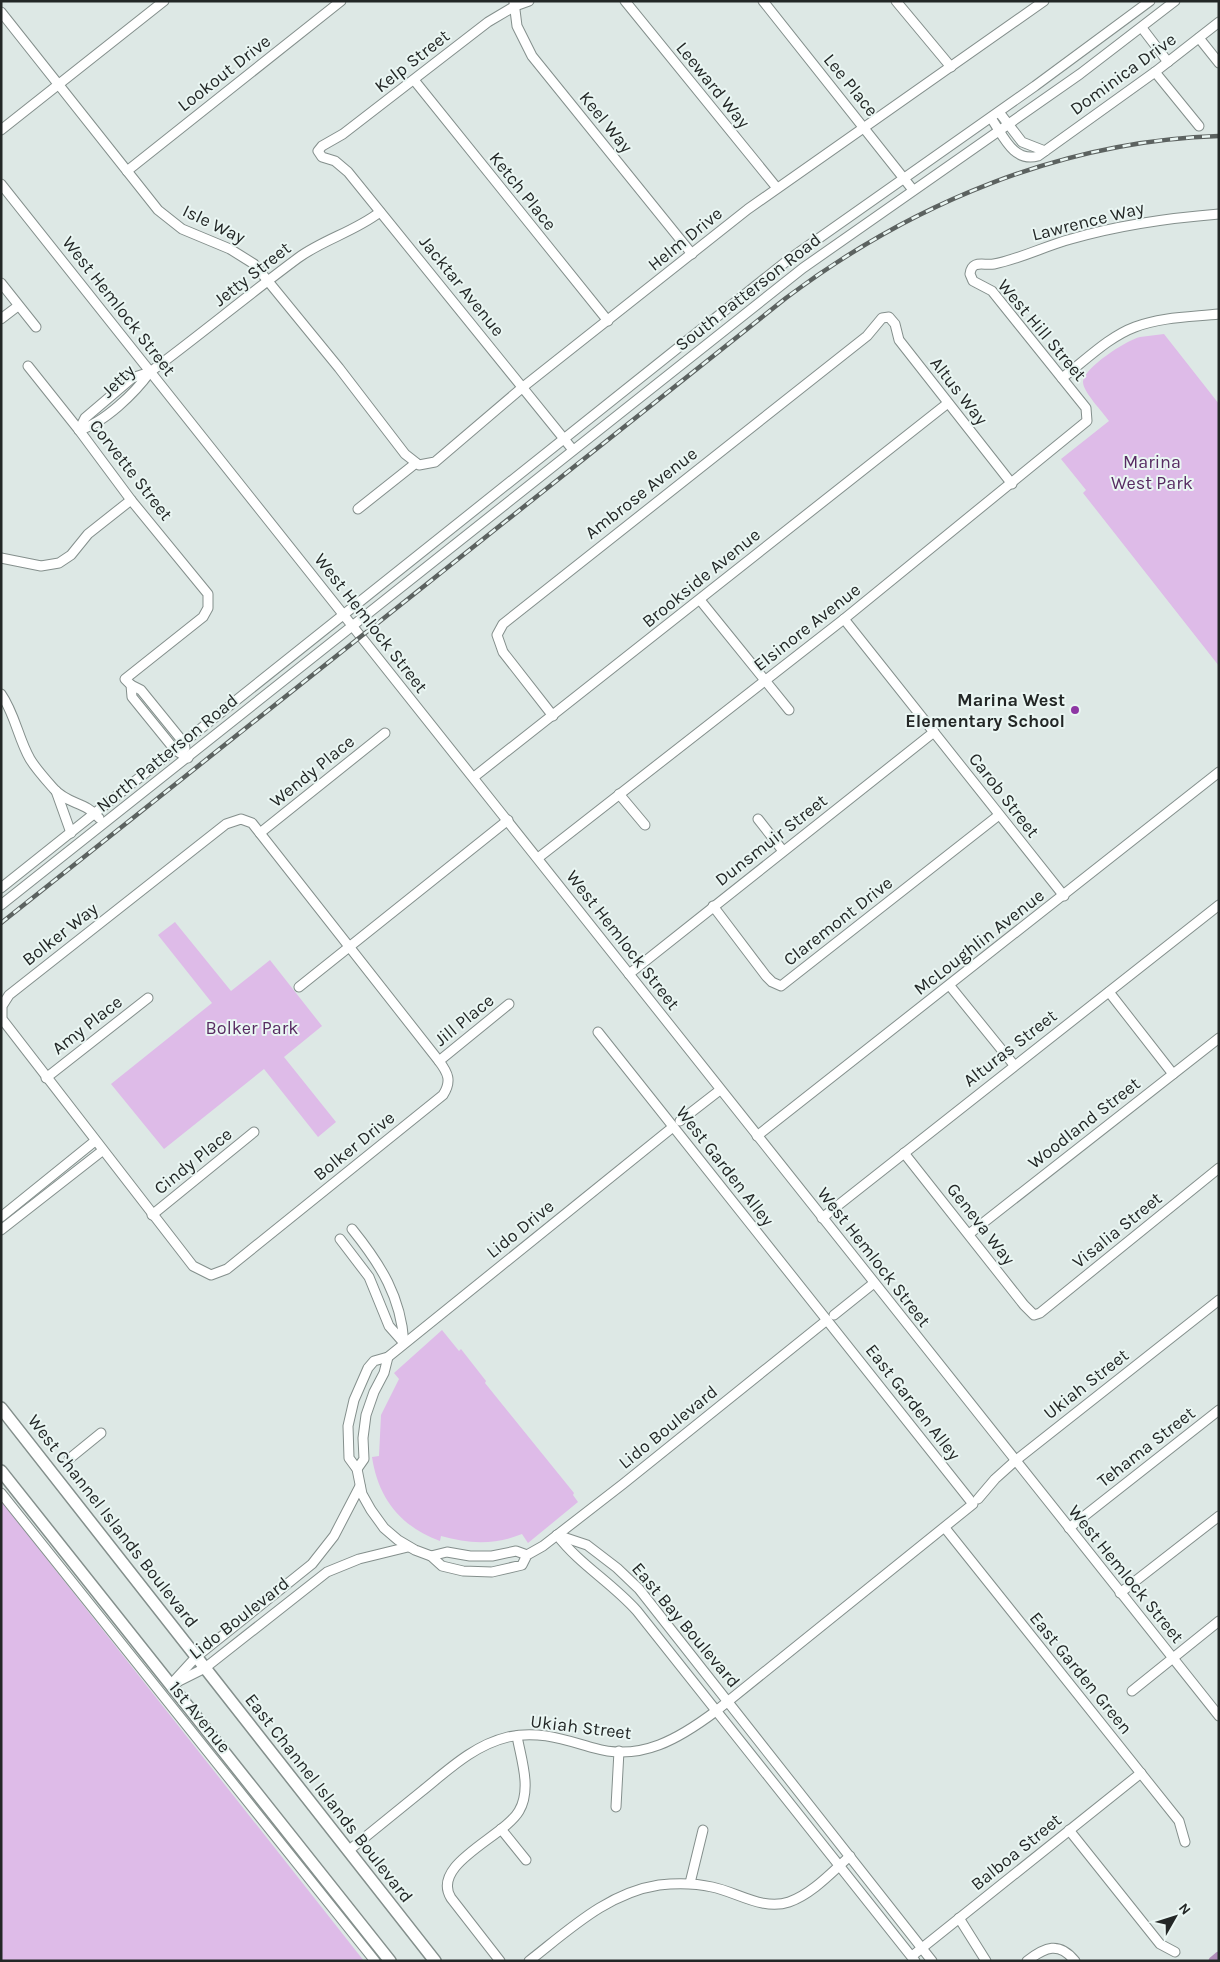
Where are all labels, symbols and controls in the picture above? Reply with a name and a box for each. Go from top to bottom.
street label: Kelp Street [370,25,454,97]
street label: Dominica Drive [1066,28,1180,120]
street label: Lookout Drive [173,30,275,116]
street label: Leeward Way [671,37,755,133]
street label: Lee Place [819,49,883,121]
street label: Keel Way [575,87,638,158]
street label: Ketch Place [485,147,561,235]
street label: Lawrence Way [1030,196,1147,246]
street label: Isle Way [179,199,249,249]
street label: Helm Drive [643,202,727,276]
street label: South Patterson Road [671,228,825,356]
street label: Jacktar Avenue [415,231,509,341]
street label: West Hemlock Street [58,232,181,380]
street label: Jetty Street [209,237,295,311]
street label: West Hill Street [993,275,1091,386]
street label: Altus Way [926,352,993,430]
street label: Jetty [97,359,140,402]
street label: Corvette Street [85,415,177,525]
street label: Ambrose Avenue [580,442,702,544]
park label: Marina West Park [1111,451,1193,494]
street label: Brookside Avenue [637,524,765,632]
street label: West Hemlock Street [310,549,433,697]
street label: Elsinore Avenue [749,578,865,676]
street label: North Patterson Road [92,689,242,817]
place label: Marina West Elementary School [905,689,1065,732]
marker: Marina West Elementary School [1069,704,1081,716]
street label: Wendy Place [265,730,359,812]
street label: Carob Street [964,748,1044,842]
street label: Dunsmuir Street [710,789,832,891]
street label: West Hemlock Street [562,866,685,1014]
street label: Claremont Drive [779,872,897,970]
street label: McLoughlin Avenue [909,884,1049,1000]
street label: Bolker Way [18,897,103,970]
street label: Jill Place [430,989,498,1051]
street label: Amy Place [47,991,127,1059]
street label: Alturas Street [959,1005,1061,1091]
park label: Bolker Park [206,1017,298,1039]
street label: Woodland Street [1024,1072,1145,1174]
street label: West Garden Alley [671,1102,779,1231]
street label: Bolker Drive [309,1107,399,1185]
street label: Cindy Place [150,1123,236,1199]
street label: Geneva Way [942,1179,1020,1270]
street label: West Hemlock Street [813,1183,936,1331]
street label: Visalia Street [1068,1187,1166,1273]
street label: Lido Drive [482,1195,558,1263]
street label: East Garden Alley [861,1339,966,1465]
street label: Ukiah Street [1039,1344,1133,1424]
street label: Lido Boulevard [614,1380,722,1474]
street label: Tehama Street [1093,1402,1199,1492]
street label: West Channel Islands Boulevard [23,1410,203,1632]
street label: West Hemlock Street [1064,1500,1189,1648]
street label: East Bay Boulevard [627,1558,745,1692]
street label: Lido Boulevard [185,1572,293,1664]
street label: East Garden Green [1025,1607,1137,1739]
street label: 1st Avenue [164,1677,236,1757]
street label: East Channel Islands Boulevard [240,1689,418,1907]
street label: Ukiah Street [529,1710,633,1744]
street label: Balboa Street [966,1809,1066,1895]
north arrow [1150,1892,1200,1942]
text: N [1175,1900,1194,1918]

